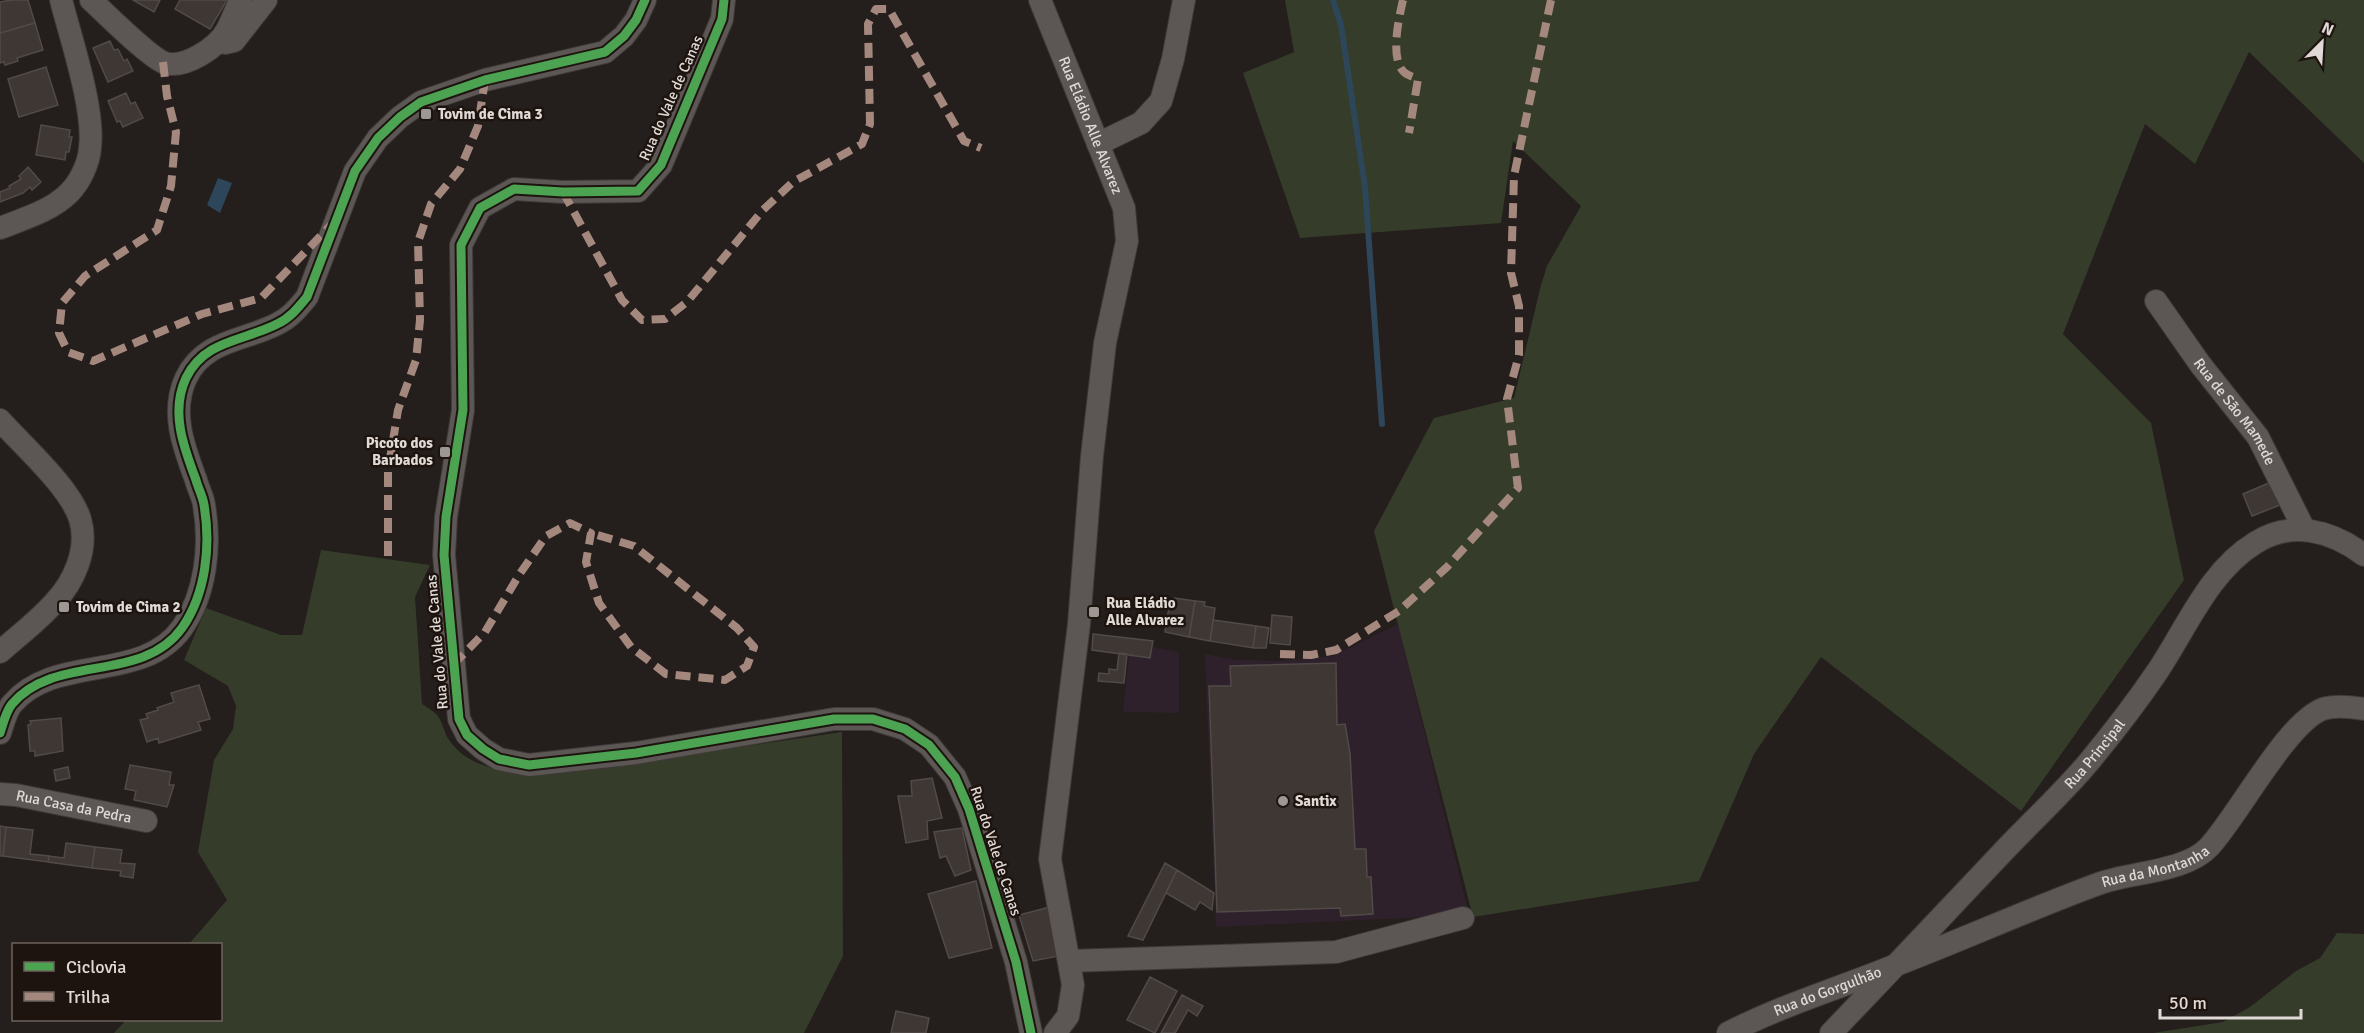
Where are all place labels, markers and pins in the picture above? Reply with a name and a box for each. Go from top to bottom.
place label: Tovim de Cima 3 [438,105,543,123]
marker: Tovim de Cima 3 [419,107,433,121]
place label: Picoto dos Barbados [366,434,433,469]
marker: Picoto dos Barbados [438,445,452,459]
place label: Rua Eládio Alle Alvarez [1106,594,1184,629]
place label: Tovim de Cima 2 [76,598,181,616]
marker: Tovim de Cima 2 [57,600,71,614]
marker: Rua Eládio Alle Alvarez [1087,605,1101,619]
place label: Santix [1295,792,1337,810]
marker: Santix [1276,794,1290,808]

